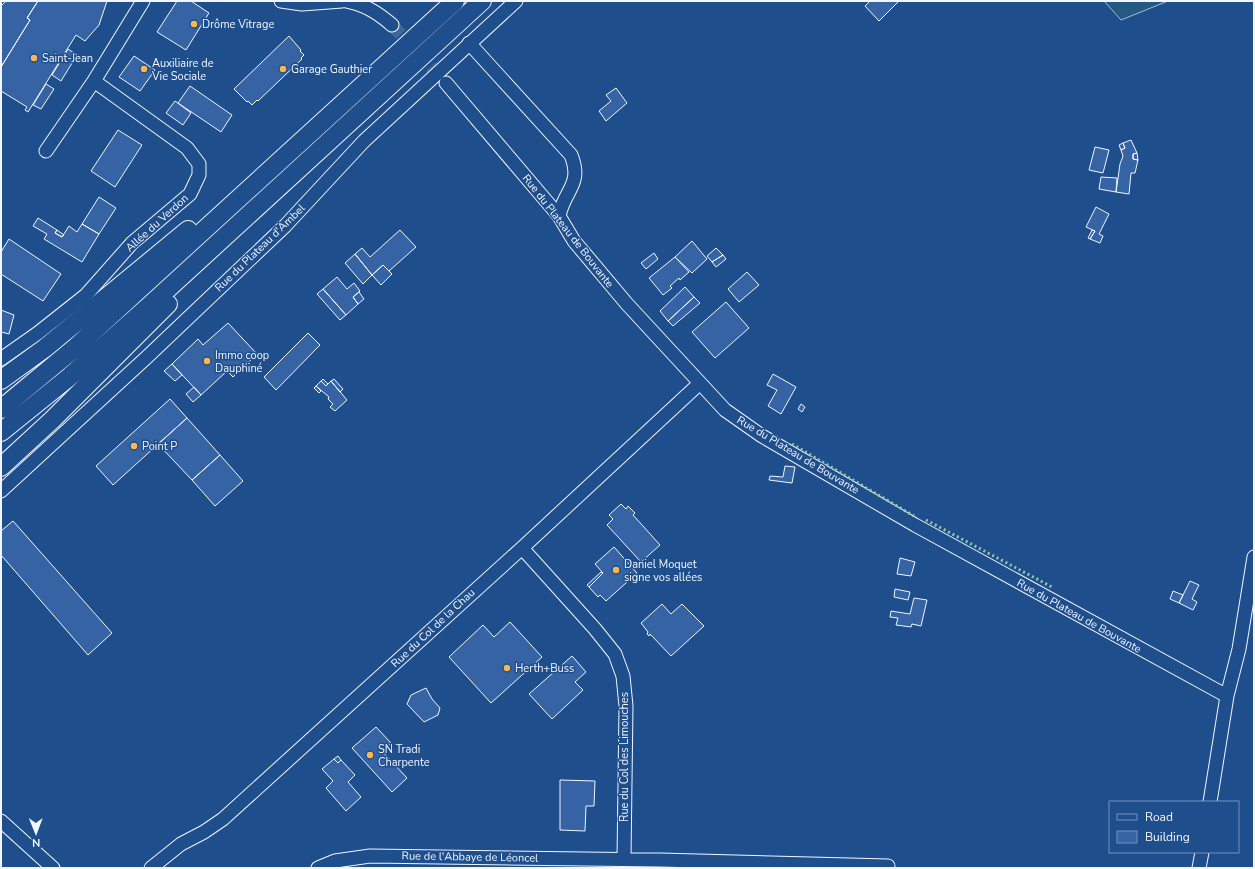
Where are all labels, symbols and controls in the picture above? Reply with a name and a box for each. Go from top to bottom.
place label: Drôme Vitrage [202,17,274,32]
marker: Drôme Vitrage [189,19,199,29]
place label: Saint-Jean [42,51,93,66]
marker: Saint-Jean [29,53,39,63]
place label: Auxiliaire de Vie Sociale [151,56,214,84]
place label: Garage Gauthier [291,62,372,77]
marker: Auxiliaire de Vie Sociale [139,64,149,74]
marker: Garage Gauthier [278,64,288,74]
street label: Rue du Plateau de Bouvante [519,171,617,291]
street label: Allée du Verdon [122,191,192,255]
street label: Rue du Plateau d'Ambel [212,200,309,295]
place label: Immo coop Dauphiné [215,348,269,376]
marker: Immo coop Dauphiné [202,356,212,366]
street label: Rue du Plateau de Bouvante [734,412,862,498]
place label: Point P [142,439,177,454]
marker: Point P [129,441,139,451]
place label: Daniel Moquet signe vos allées [624,557,702,585]
marker: Daniel Moquet signe vos allées [611,565,621,575]
street label: Rue du Plateau de Bouvante [1014,575,1144,657]
street label: Rue du Col de la Chau [388,585,478,671]
place label: Herth+Buss [515,661,574,676]
marker: Herth+Buss [502,663,512,673]
street label: Rue du Col des Limouches [617,692,632,822]
place label: SN Tradi Charpente [378,742,430,770]
marker: SN Tradi Charpente [365,750,375,760]
legend [1109,801,1239,853]
text: Road [1145,809,1173,825]
north arrow [16,813,56,853]
text: Building [1145,829,1190,845]
text: N [32,835,40,850]
street label: Rue de l'Abbaye de Léoncel [401,848,539,866]

